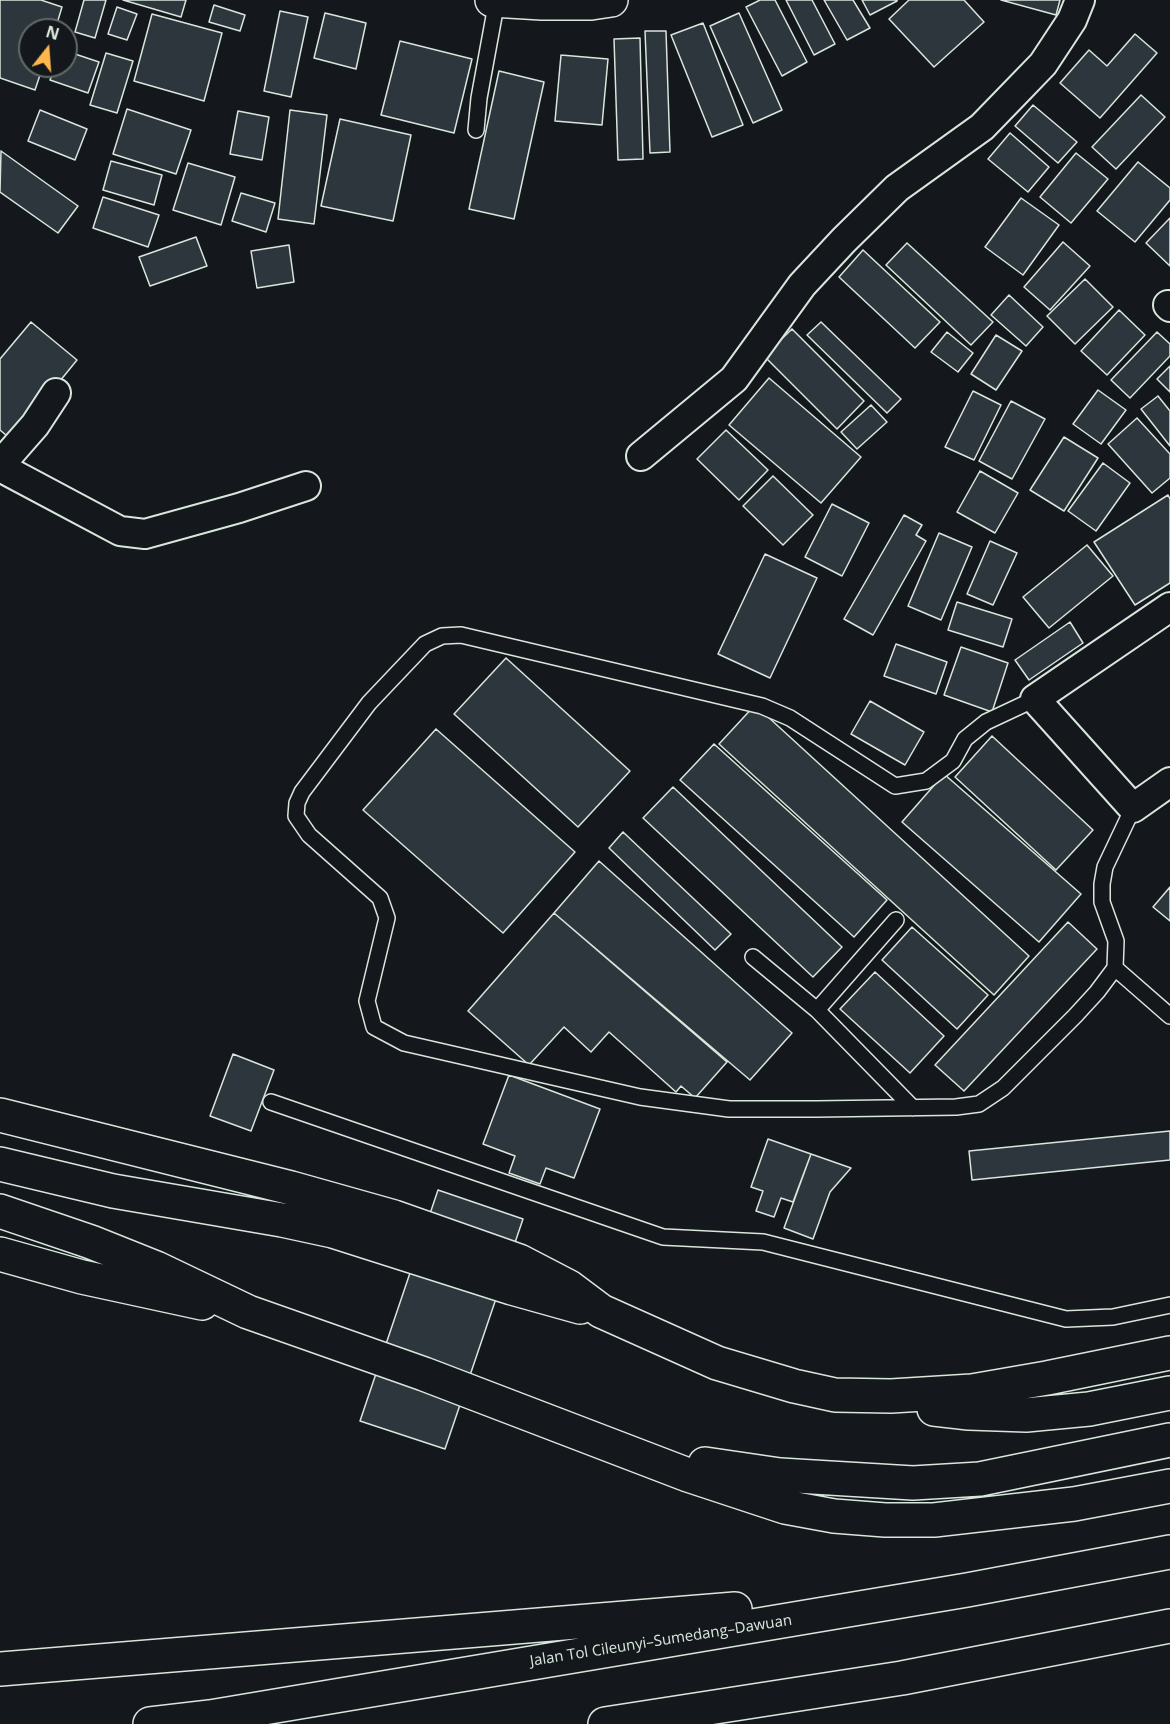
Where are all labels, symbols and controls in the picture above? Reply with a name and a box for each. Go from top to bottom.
north arrow [18,18,78,78]
text: N [43,20,62,45]
street label: Jalan Tol Cileunyi–Sumedang–Dawuan [529,1611,793,1671]

